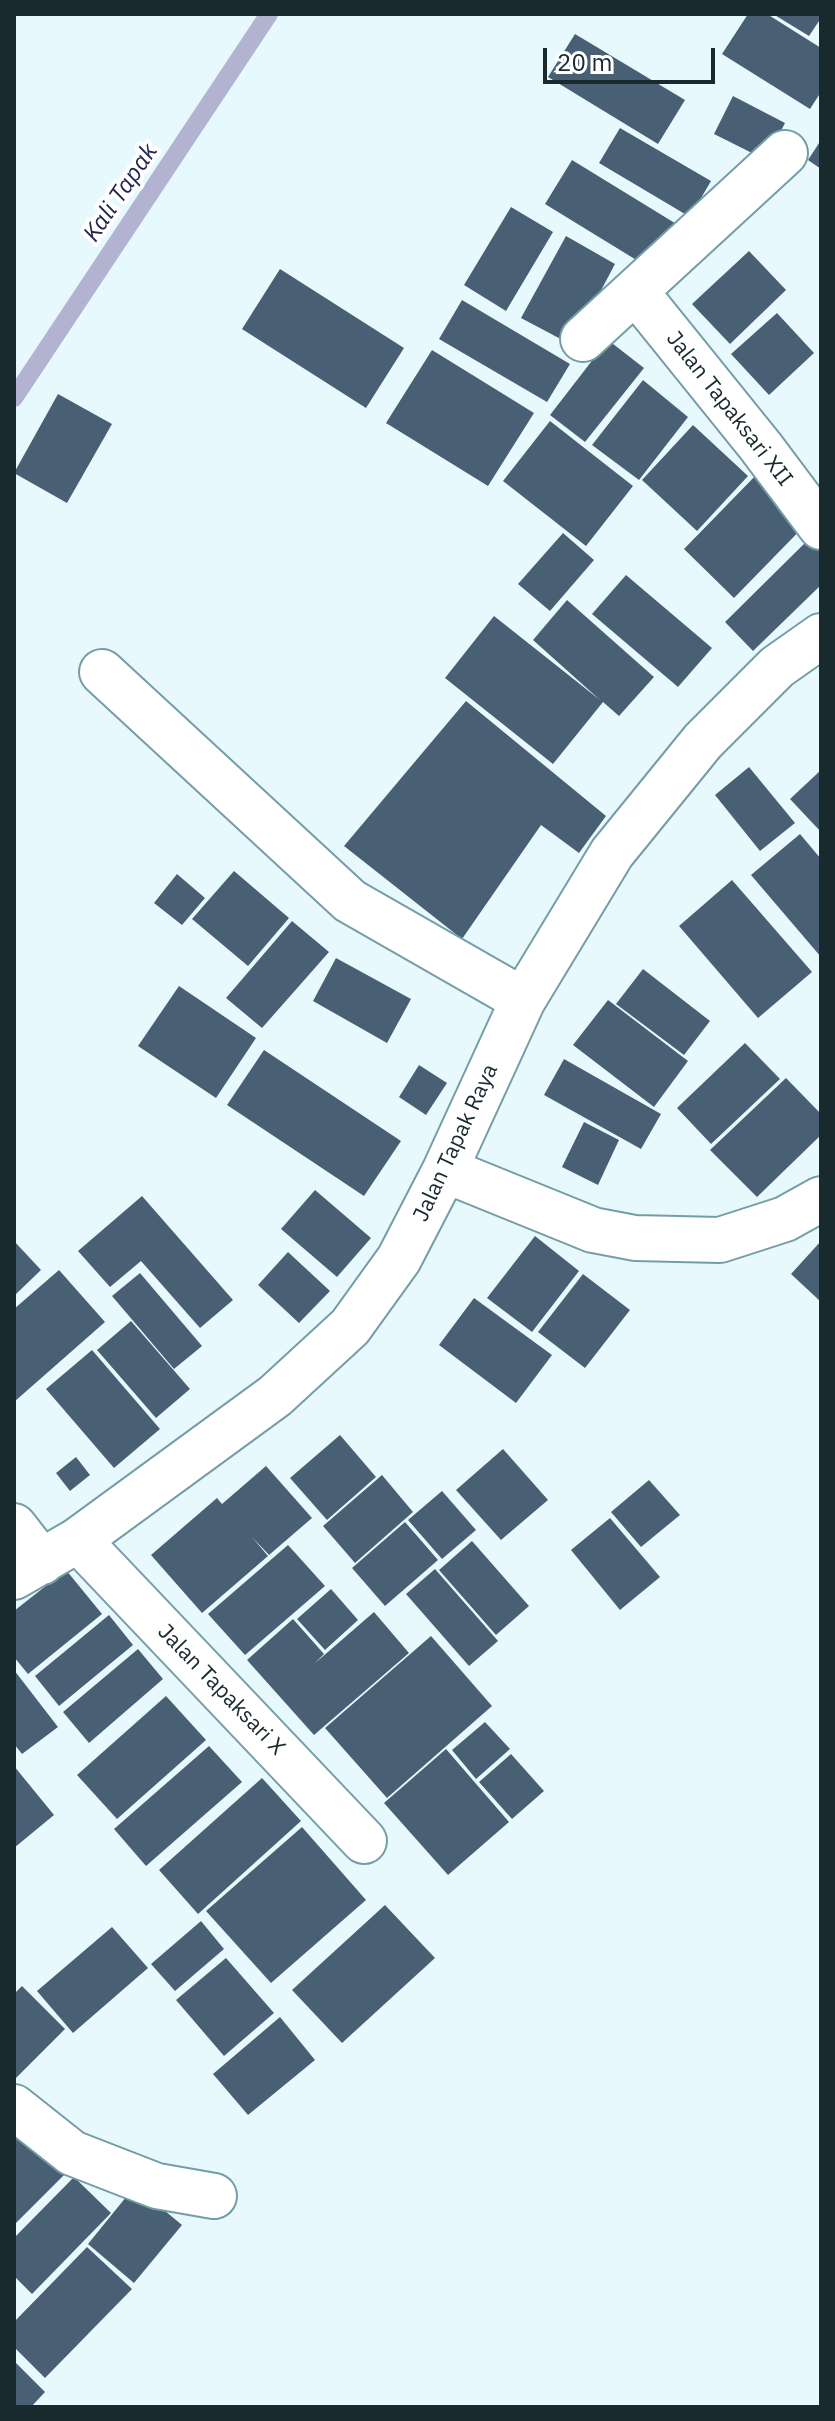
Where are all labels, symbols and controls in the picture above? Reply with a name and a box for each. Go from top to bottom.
scale bar [547,32,719,82]
text: 20 m [557,46,612,78]
water label: Kali Tapak [78,138,164,248]
street label: Jalan Tapaksari XII [660,326,798,492]
street label: Jalan Tapak Raya [408,1060,504,1226]
street label: Jalan Tapaksari X [152,1619,290,1761]

